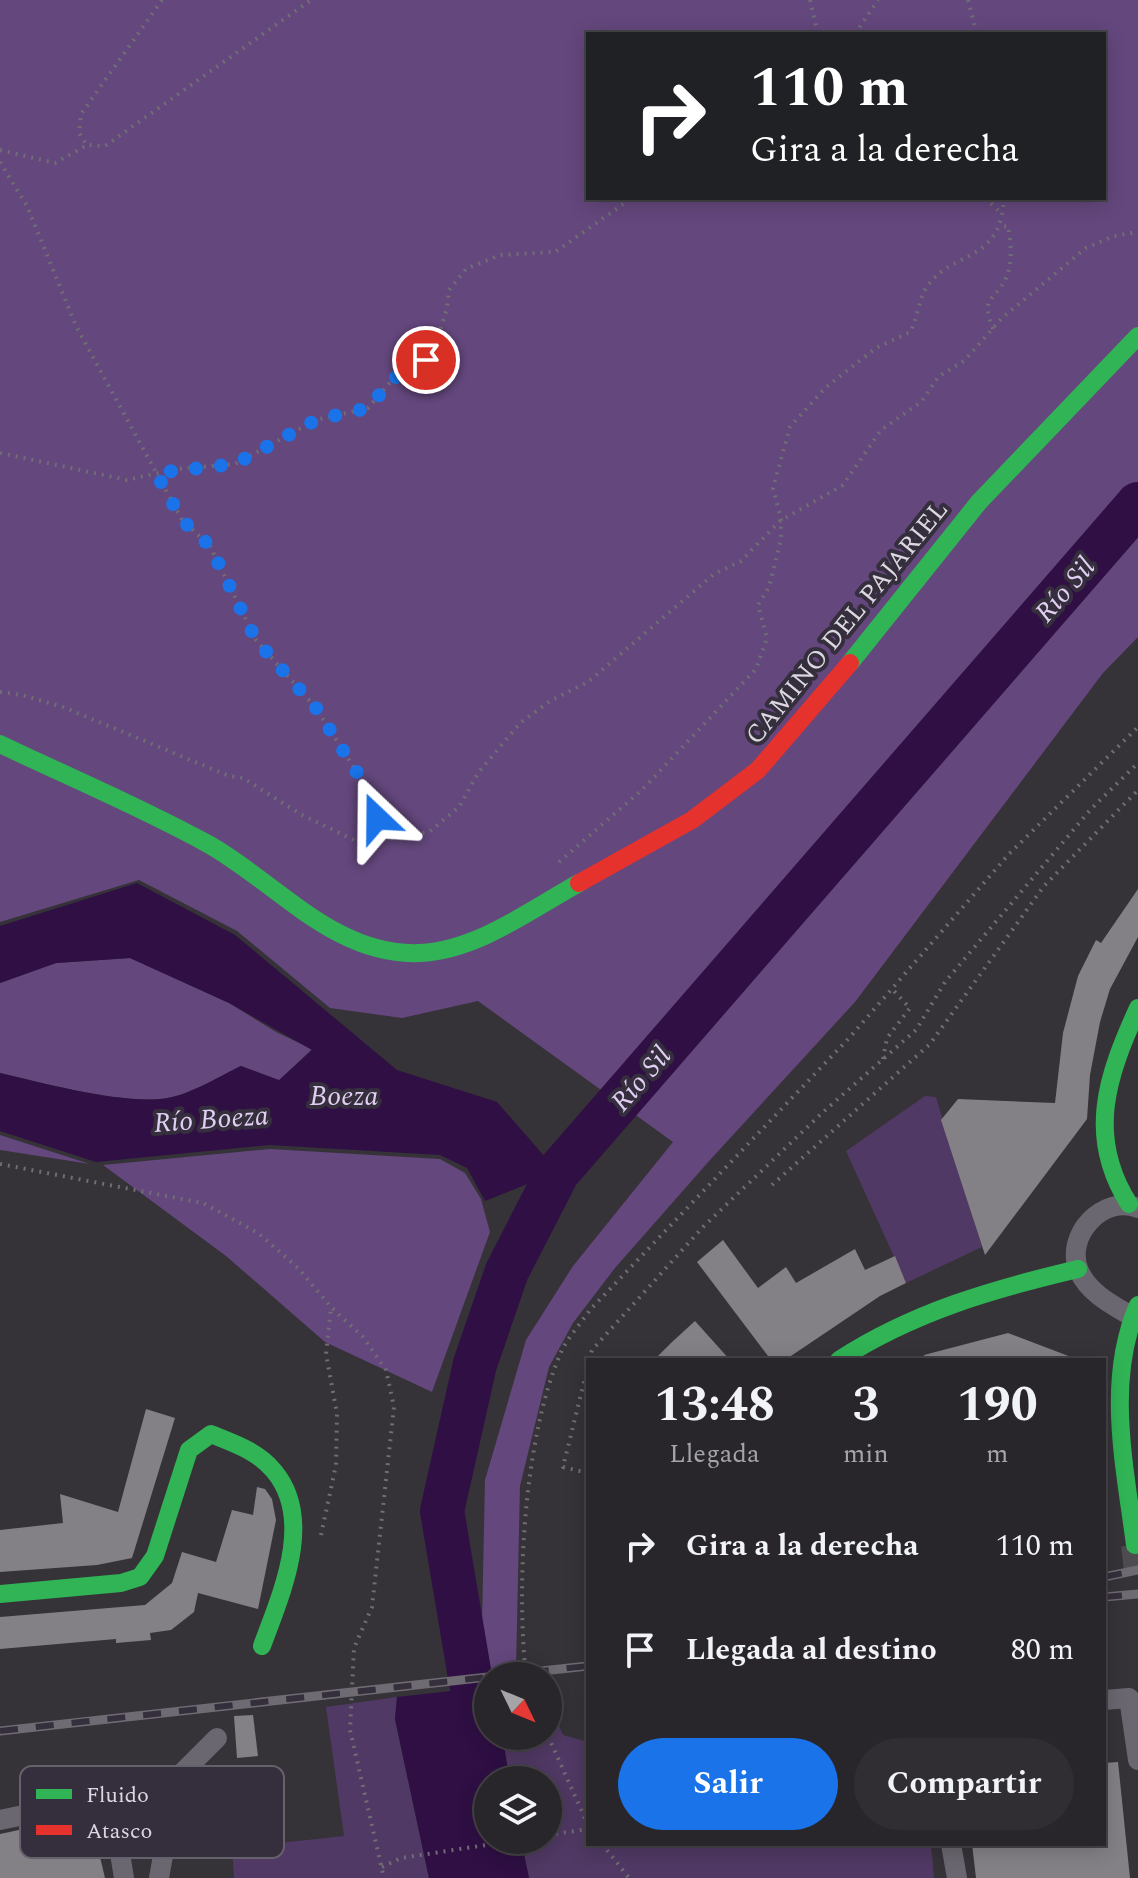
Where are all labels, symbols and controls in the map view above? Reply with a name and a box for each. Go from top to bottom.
text: 110 m [750,46,909,131]
icon: right [618,64,722,168]
text: Gira a la derecha [750,123,1019,178]
pin [392,326,460,394]
icon: arrive [404,338,448,382]
street label: CAMINO DEL PAJARIEL [735,492,958,754]
water label: Río Sil [1024,548,1106,632]
position arrow [335,776,419,860]
water label: Río Sil [600,1037,682,1121]
water label: Boeza [309,1075,379,1118]
water label: Río Boeza [152,1094,270,1145]
text: 13:48 [654,1369,775,1442]
text: 3 [852,1369,879,1442]
text: 190 [957,1369,1038,1442]
text: Llegada [669,1434,760,1474]
text: min [843,1434,889,1474]
text: m [986,1434,1008,1474]
text: Gira a la derecha [686,1523,919,1569]
text: 110 m [996,1523,1074,1569]
icon: right [618,1524,662,1568]
text: Llegada al destino [686,1627,937,1673]
text: 80 m [1011,1627,1074,1673]
icon: arrive [618,1628,662,1672]
north arrow [474,1662,562,1750]
map controls [474,1662,562,1854]
button: Salir [618,1738,838,1830]
button: Compartir [854,1738,1074,1830]
legend [20,1766,284,1858]
button: layers [474,1766,562,1854]
text: Fluido [86,1779,149,1812]
text: Atasco [86,1815,152,1848]

